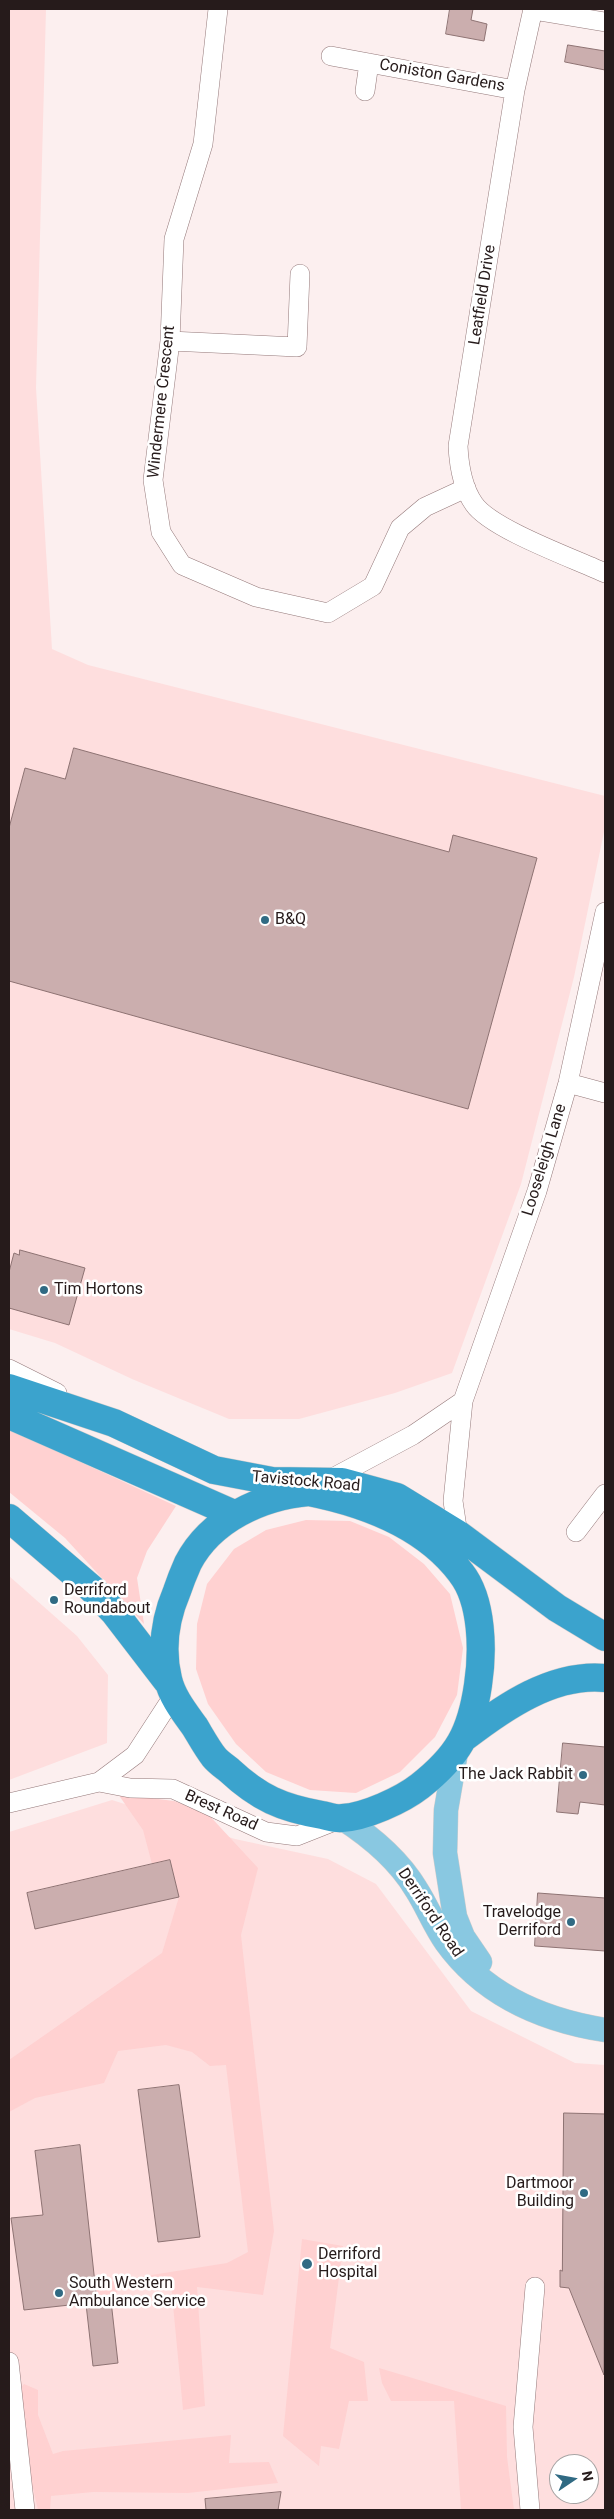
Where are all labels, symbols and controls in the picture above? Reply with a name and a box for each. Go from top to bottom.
street label: Coniston Gardens [378,56,506,96]
street label: Leatfield Drive [466,244,500,346]
street label: Windermere Crescent [144,325,180,479]
place label: B&Q [275,910,306,930]
marker: B&Q [259,914,271,926]
street label: Looseleigh Lane [519,1102,571,1218]
place label: Tim Hortons [54,1280,143,1300]
marker: Tim Hortons [38,1284,50,1296]
street label: Tavistock Road [251,1468,361,1496]
place label: Derriford Roundabout [64,1581,151,1619]
marker: Derriford Roundabout [48,1594,60,1606]
place label: The Jack Rabbit [459,1765,573,1785]
marker: The Jack Rabbit [577,1769,589,1781]
street label: Brest Road [182,1786,260,1836]
street label: Derriford Road [393,1865,467,1961]
place label: Travelodge Derriford [483,1903,561,1941]
marker: Travelodge Derriford [565,1916,577,1928]
place label: Dartmoor Building [506,2174,574,2212]
marker: Dartmoor Building [578,2187,590,2199]
place label: Derriford Hospital [318,2245,381,2283]
marker: Derriford Hospital [300,2257,314,2271]
place label: South Western Ambulance Service [69,2274,206,2312]
marker: South Western Ambulance Service [53,2287,65,2299]
north arrow [549,2454,599,2504]
text: N [579,2470,597,2483]

